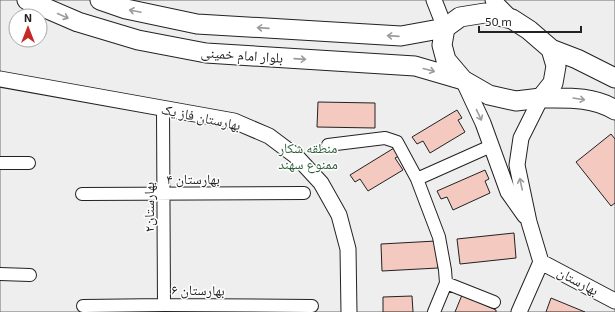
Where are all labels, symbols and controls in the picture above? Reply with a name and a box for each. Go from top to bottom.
one-way arrow [128,6,141,14]
north arrow [8,8,48,48]
scale bar [479,8,581,34]
text: N [24,11,32,24]
one-way arrow [56,13,68,20]
text: 50 m [485,14,512,28]
one-way arrow [257,24,270,31]
one-way arrow [387,32,400,39]
street label: بلوار امام خمینی [200,43,284,68]
one-way arrow [293,55,306,63]
one-way arrow [422,67,435,74]
one-way arrow [572,95,585,103]
street label: بهارستان فاز یک [160,100,243,134]
one-way arrow [476,109,484,121]
park label: منطقه شکار ممنوع سهند [278,139,338,174]
street label: بهارستان ۴ [166,170,220,188]
one-way arrow [516,178,524,191]
street label: بهارستان۲ [140,182,158,232]
street label: بهارستان [554,263,602,299]
street label: بهارستان ۶ [171,281,225,299]

